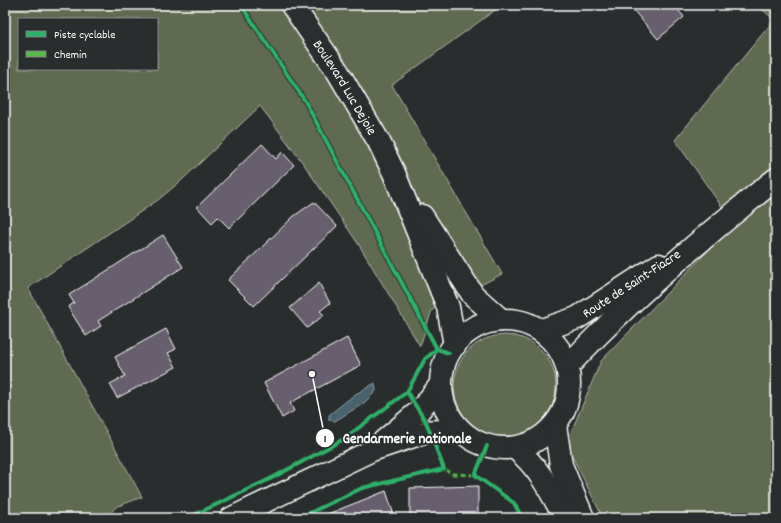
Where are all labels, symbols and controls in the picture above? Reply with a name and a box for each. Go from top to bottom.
legend [18,18,158,70]
text: Piste cyclable [54,27,115,44]
street label: Boulevard Luc Dejoie [307,37,381,139]
text: Chemin [54,47,87,64]
street label: Route de Saint-Fiacre [579,245,685,324]
callout: Gendarmerie nationale [315,424,480,451]
text: Gendarmerie nationale [342,429,472,451]
text: 1 [324,431,327,448]

